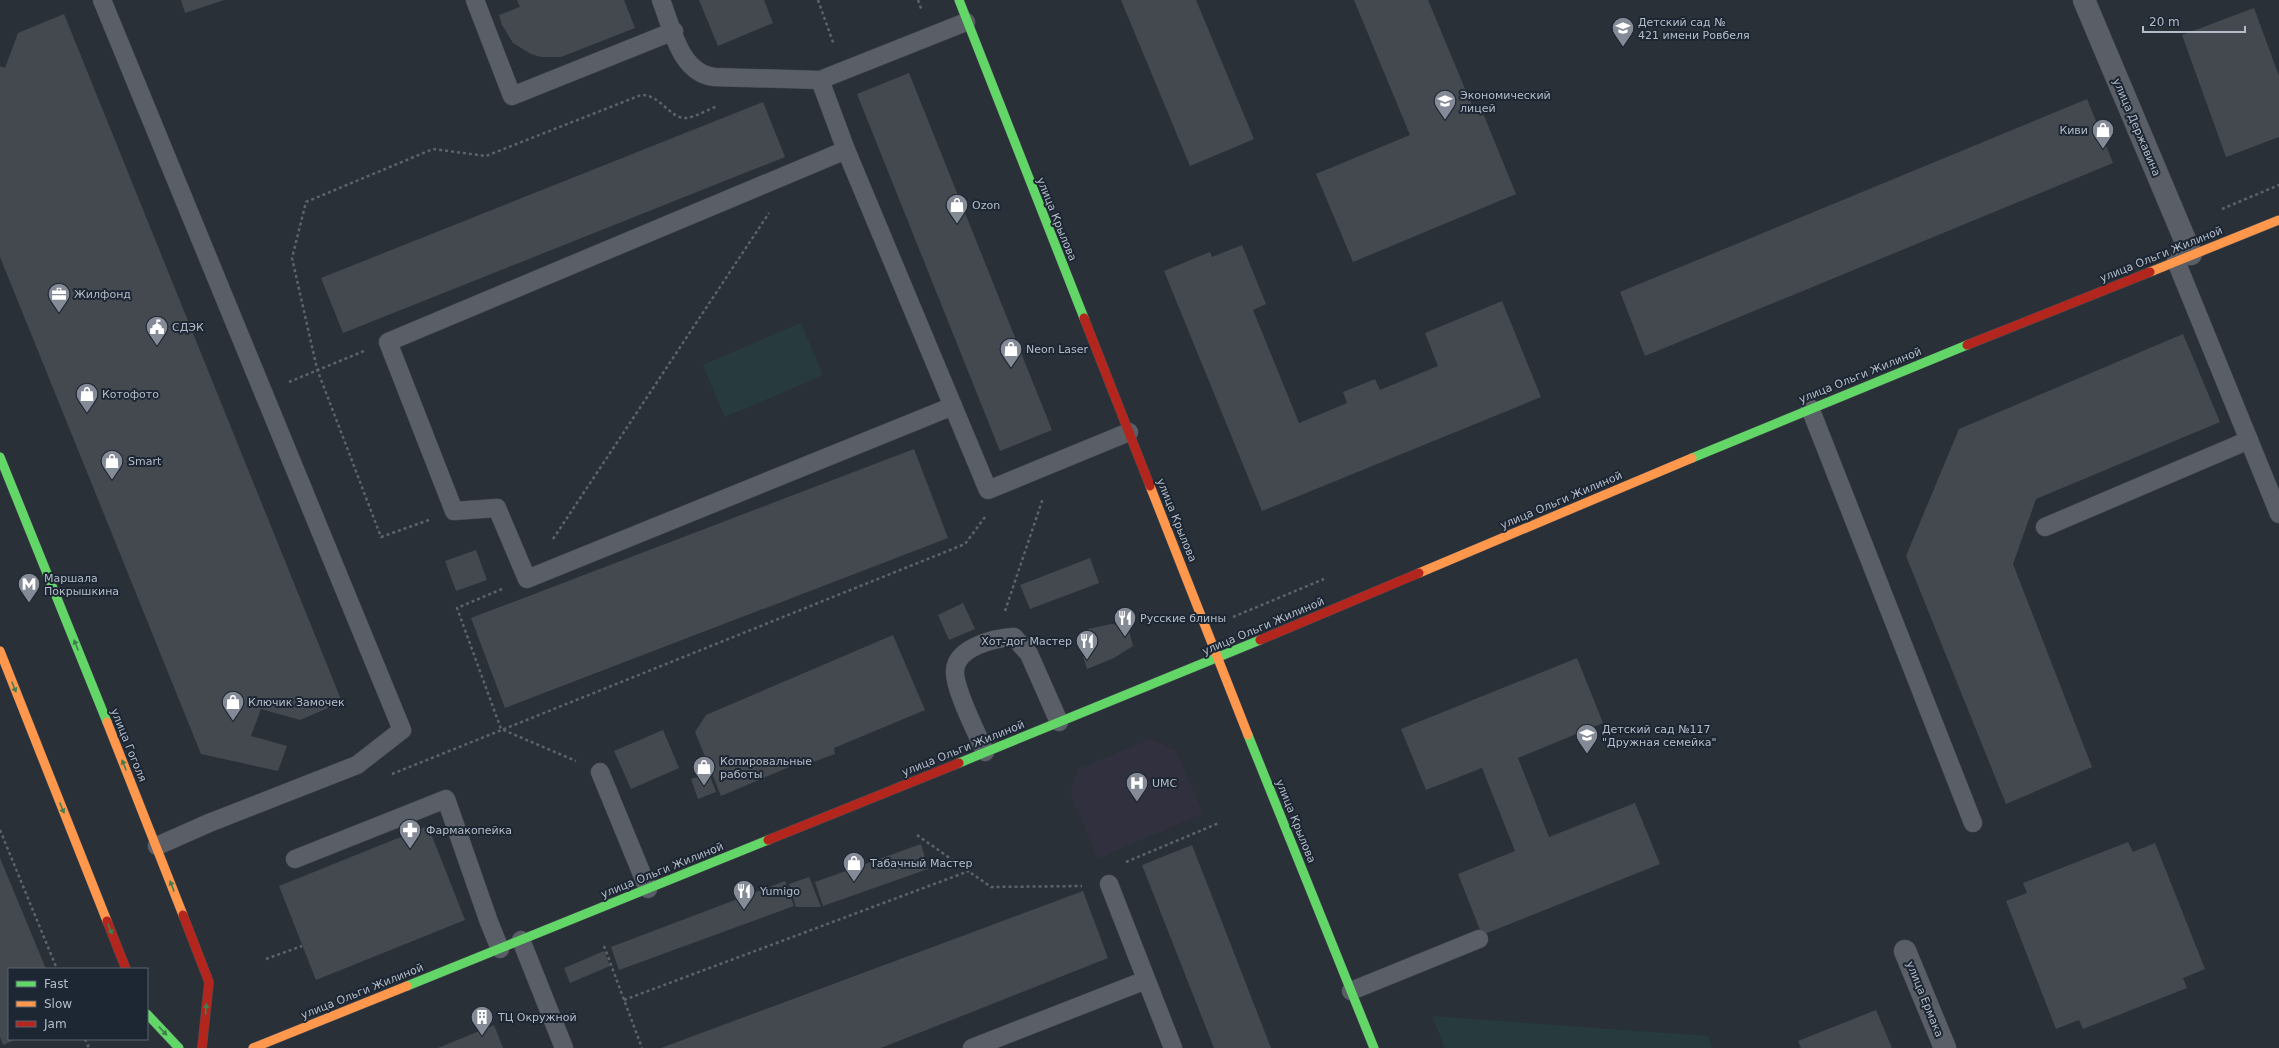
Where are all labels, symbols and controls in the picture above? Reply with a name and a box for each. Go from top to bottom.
scale bar [2143,8,2245,34]
school or university icon: Детский сад № 421 имени Ровбеля [1610,15,1636,48]
text: 20 m [2149,15,2180,29]
place label: Детский сад № 421 имени Ровбеля [1638,16,1750,42]
street label: улица Державина [2110,76,2163,178]
school or university icon: Экономический лицей [1432,88,1458,121]
place label: Экономический лицей [1460,89,1551,115]
shop icon: Киви [2090,117,2116,150]
place label: Киви [2059,124,2088,137]
street label: улица Крылова [1034,176,1079,263]
shop icon: Ozon [944,192,970,225]
place label: Ozon [972,199,1000,212]
street label: улица Ольги Жилиной [2098,224,2224,285]
office icon: Жилфонд [46,281,72,314]
place label: Жилфонд [74,288,131,301]
public building icon: СДЭК [144,314,170,347]
place label: СДЭК [172,321,204,334]
shop icon: Neon Laser [998,336,1024,369]
place label: Neon Laser [1026,343,1089,356]
street label: улица Ольги Жилиной [1797,345,1923,406]
shop icon: Котофото [74,381,100,414]
place label: Котофото [102,388,159,401]
shop icon: Smart [99,448,125,481]
place label: Smart [128,455,162,468]
street label: улица Ольги Жилиной [1498,469,1624,532]
street label: улица Крылова [1154,477,1199,564]
metro station icon: Маршала Покрышкина [16,571,42,604]
place label: Маршала Покрышкина [44,572,119,598]
street label: улица Ольги Жилиной [1200,595,1326,658]
restaurant icon: Русские блины [1112,605,1138,638]
place label: Русские блины [1140,612,1226,625]
restaurant icon: Хот-дог Мастер [1074,628,1100,661]
place label: Хот-дог Мастер [981,635,1072,648]
one-way arrow [72,638,78,650]
one-way arrow [12,682,18,694]
shop icon: Ключик Замочек [220,689,246,722]
place label: Ключик Замочек [248,696,345,709]
street label: улица Гоголя [108,707,149,784]
street label: улица Ольги Жилиной [900,718,1026,779]
school or university icon: Детский сад №117 "Дружная семейка" [1574,722,1600,755]
place label: Детский сад №117 "Дружная семейка" [1602,723,1717,749]
shop icon: Копировальные работы [691,754,717,787]
place label: Копировальные работы [720,755,812,781]
one-way arrow [121,759,127,771]
hospital icon: UMC [1124,770,1150,803]
place label: UMC [1152,777,1178,790]
street label: улица Крылова [1273,778,1318,865]
one-way arrow [60,803,66,815]
pharmacy icon: Фармакопейка [397,817,423,850]
place label: Фармакопейка [426,824,512,837]
street label: улица Ольги Жилиной [599,840,725,901]
shop icon: Табачный Мастер [841,850,867,883]
place label: Табачный Мастер [869,857,972,870]
restaurant icon: Yumigo [731,878,757,911]
one-way arrow [169,880,175,892]
place label: Yumigo [759,885,800,898]
one-way arrow [107,924,113,936]
street label: улица Ермака [1903,959,1946,1039]
street label: улица Ольги Жилиной [299,961,425,1022]
legend [8,968,148,1040]
text: Fast [44,977,68,991]
text: Slow [44,997,72,1011]
one-way arrow [202,1003,209,1015]
building icon: ТЦ Окружной [469,1004,495,1037]
place label: ТЦ Окружной [497,1011,577,1024]
text: Jam [43,1017,67,1031]
one-way arrow [158,1026,168,1036]

